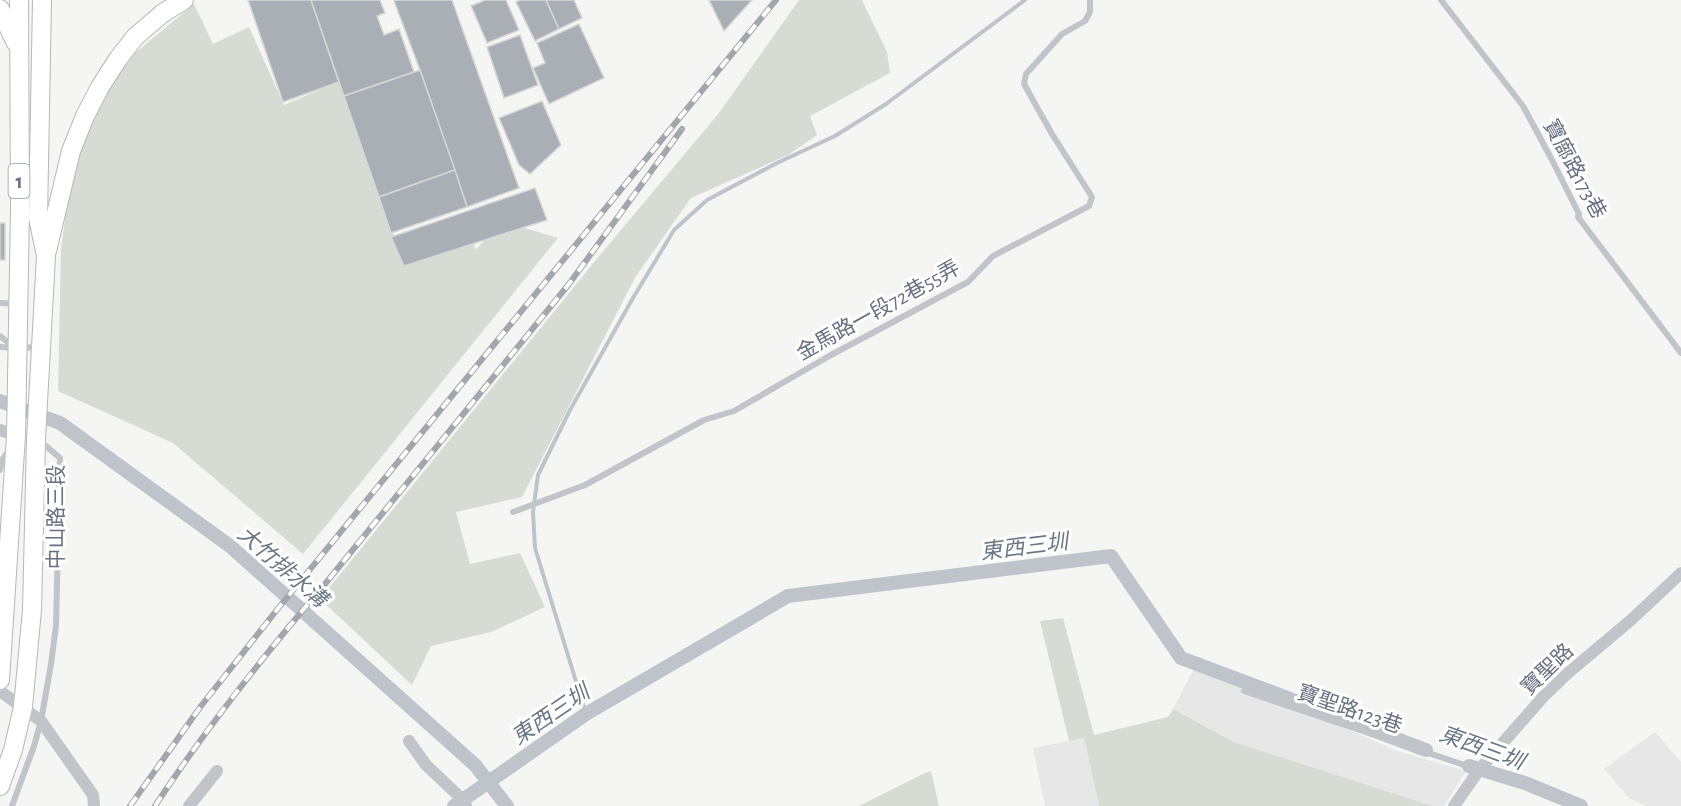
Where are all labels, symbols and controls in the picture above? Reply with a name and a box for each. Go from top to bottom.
street label: 寶廍路173巷 [1540,116,1610,222]
road number: 1 [8,164,29,198]
street label: 金馬路一段72巷55弄 [793,256,963,364]
street label: 中山路三段 [45,465,67,570]
water label: 大竹排水溝 [234,522,334,613]
water label: 東西三圳 [979,529,1072,563]
street label: 寶聖路 [1517,639,1577,699]
water label: 東西三圳 [507,679,596,749]
street label: 寶聖路123巷 [1295,681,1405,737]
water label: 東西三圳 [1437,722,1530,774]

